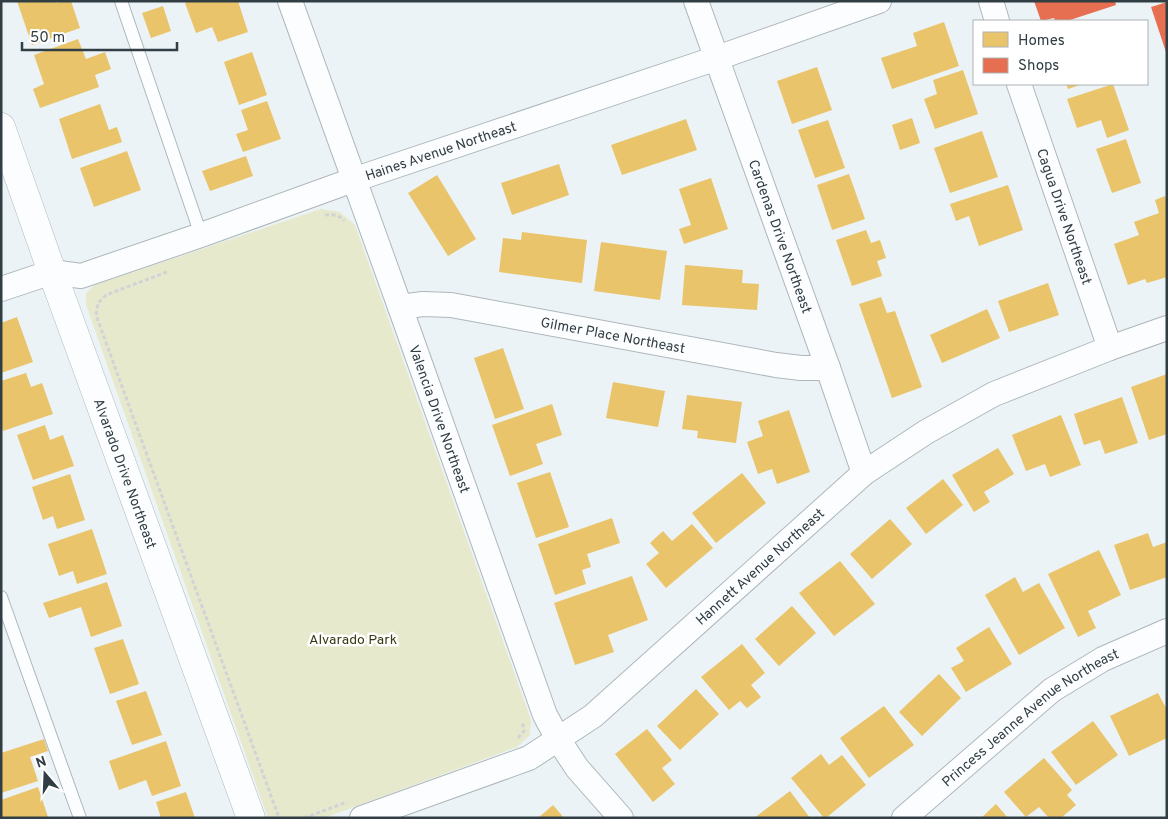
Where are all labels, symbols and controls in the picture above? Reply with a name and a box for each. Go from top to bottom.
scale bar [22,20,178,52]
legend [973,20,1148,85]
text: 50 m [30,29,65,48]
text: Homes [1018,32,1065,51]
text: Shops [1018,57,1059,76]
street label: Haines Avenue Northeast [363,119,519,185]
street label: Cagua Drive Northeast [1032,147,1095,287]
street label: Cardenas Drive Northeast [744,158,815,316]
street label: Gilmer Place Northeast [539,315,686,358]
street label: Valencia Drive Northeast [404,343,472,496]
street label: Alvarado Drive Northeast [89,396,159,551]
street label: Hannett Avenue Northeast [693,506,829,630]
park label: Alvarado Park [309,632,397,649]
street label: Princess Jeanne Avenue Northeast [939,646,1122,791]
north arrow [20,749,70,799]
text: N [34,753,49,773]

